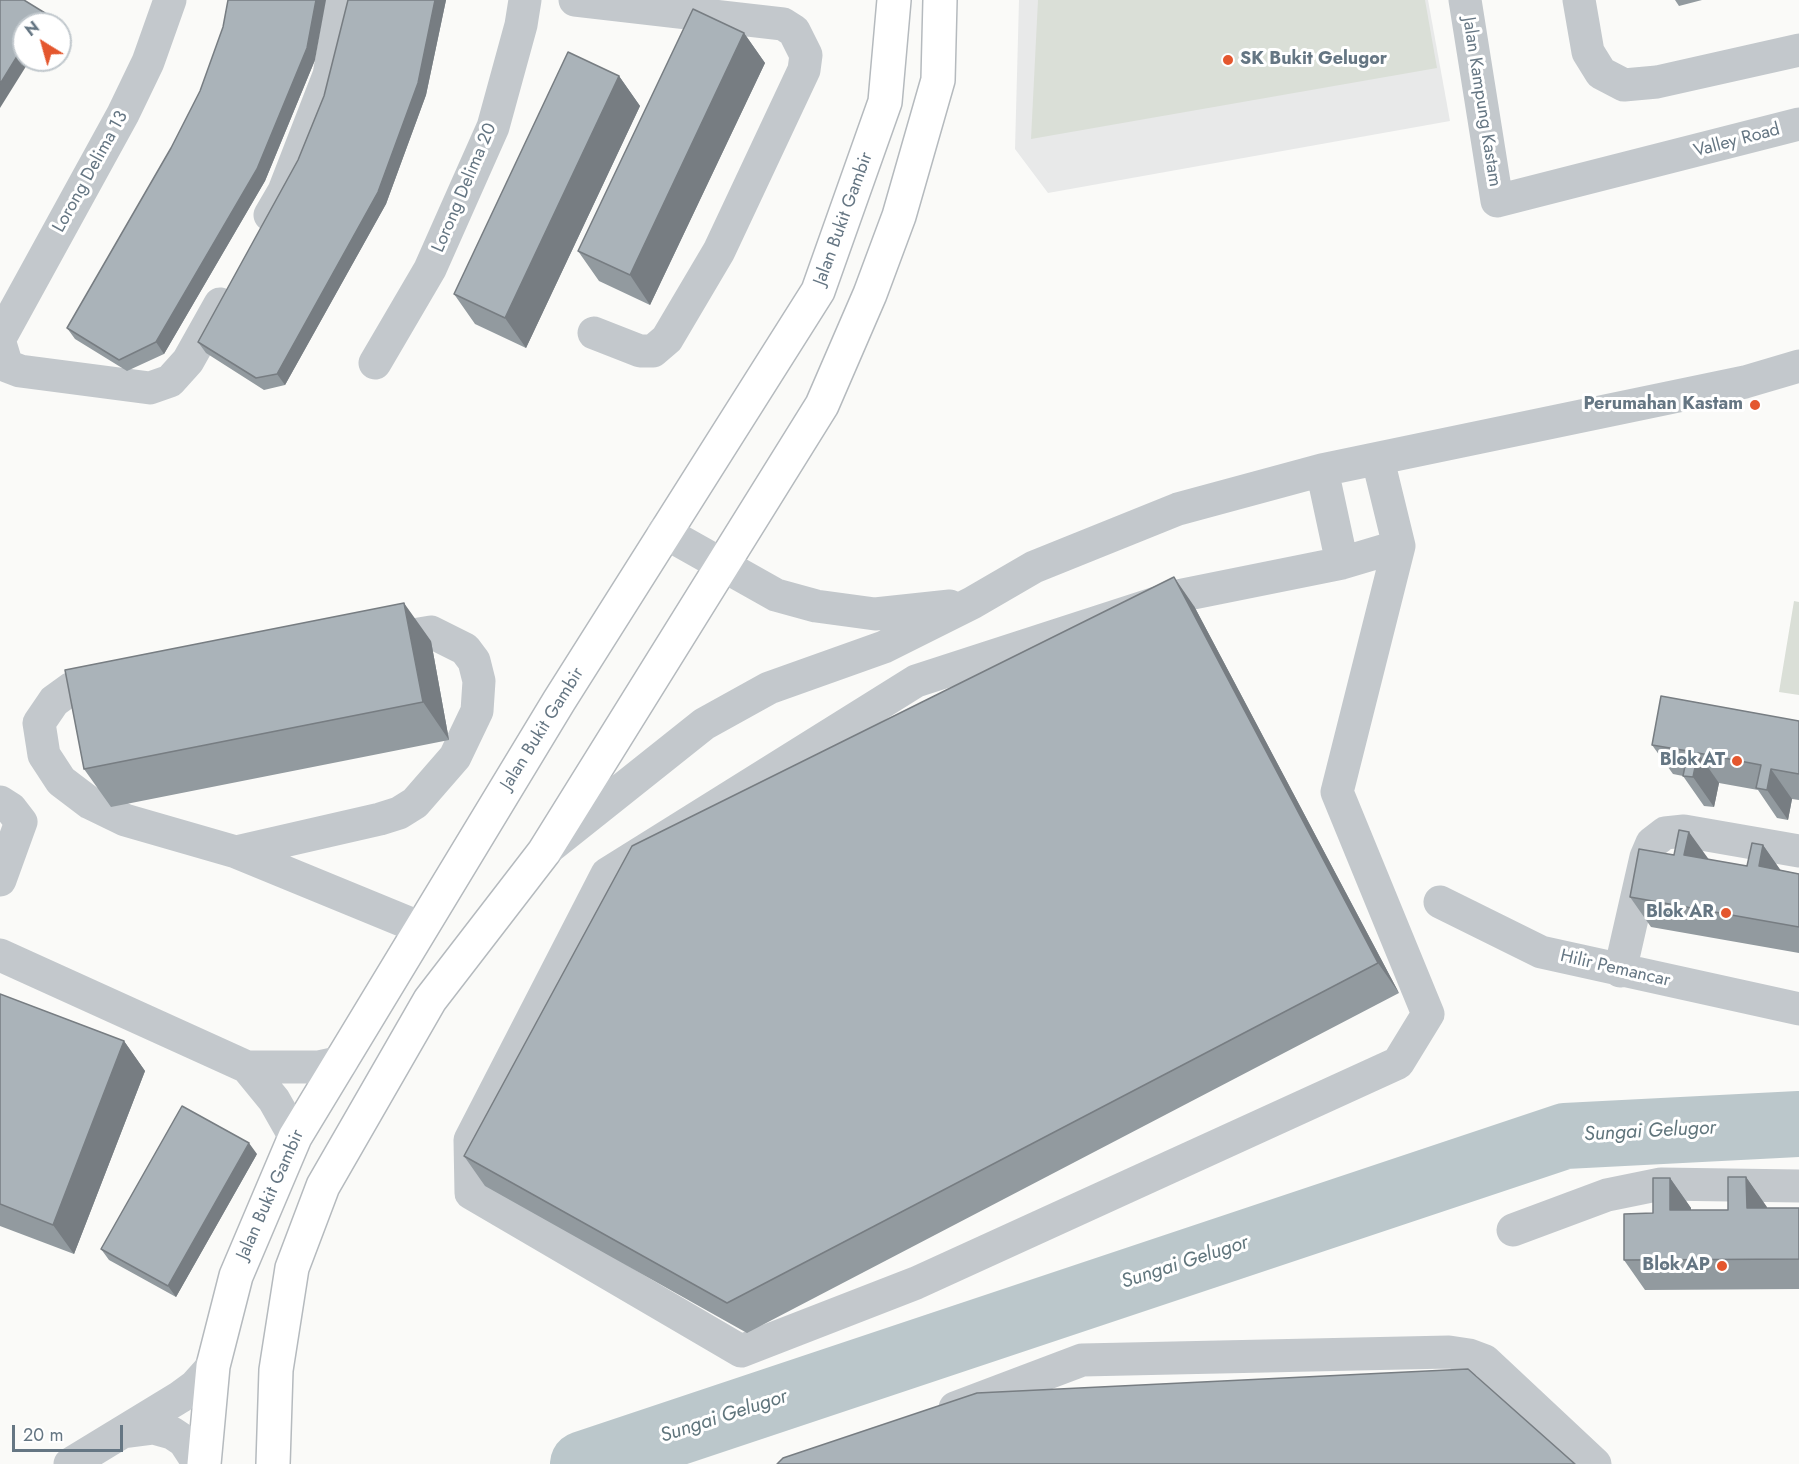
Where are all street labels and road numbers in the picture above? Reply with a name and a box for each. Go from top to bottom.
street label: Jalan Kampung Kastam [1457,16,1505,188]
street label: Lorong Delima 13 [49,108,133,236]
street label: Valley Road [1692,119,1782,163]
street label: Lorong Delima 20 [428,120,502,256]
street label: Jalan Bukit Gambir [810,149,878,289]
street label: Jalan Bukit Gambir [497,664,589,794]
street label: Hilir Pemancar [1558,946,1672,992]
street label: Jalan Bukit Gambir [233,1127,309,1263]

